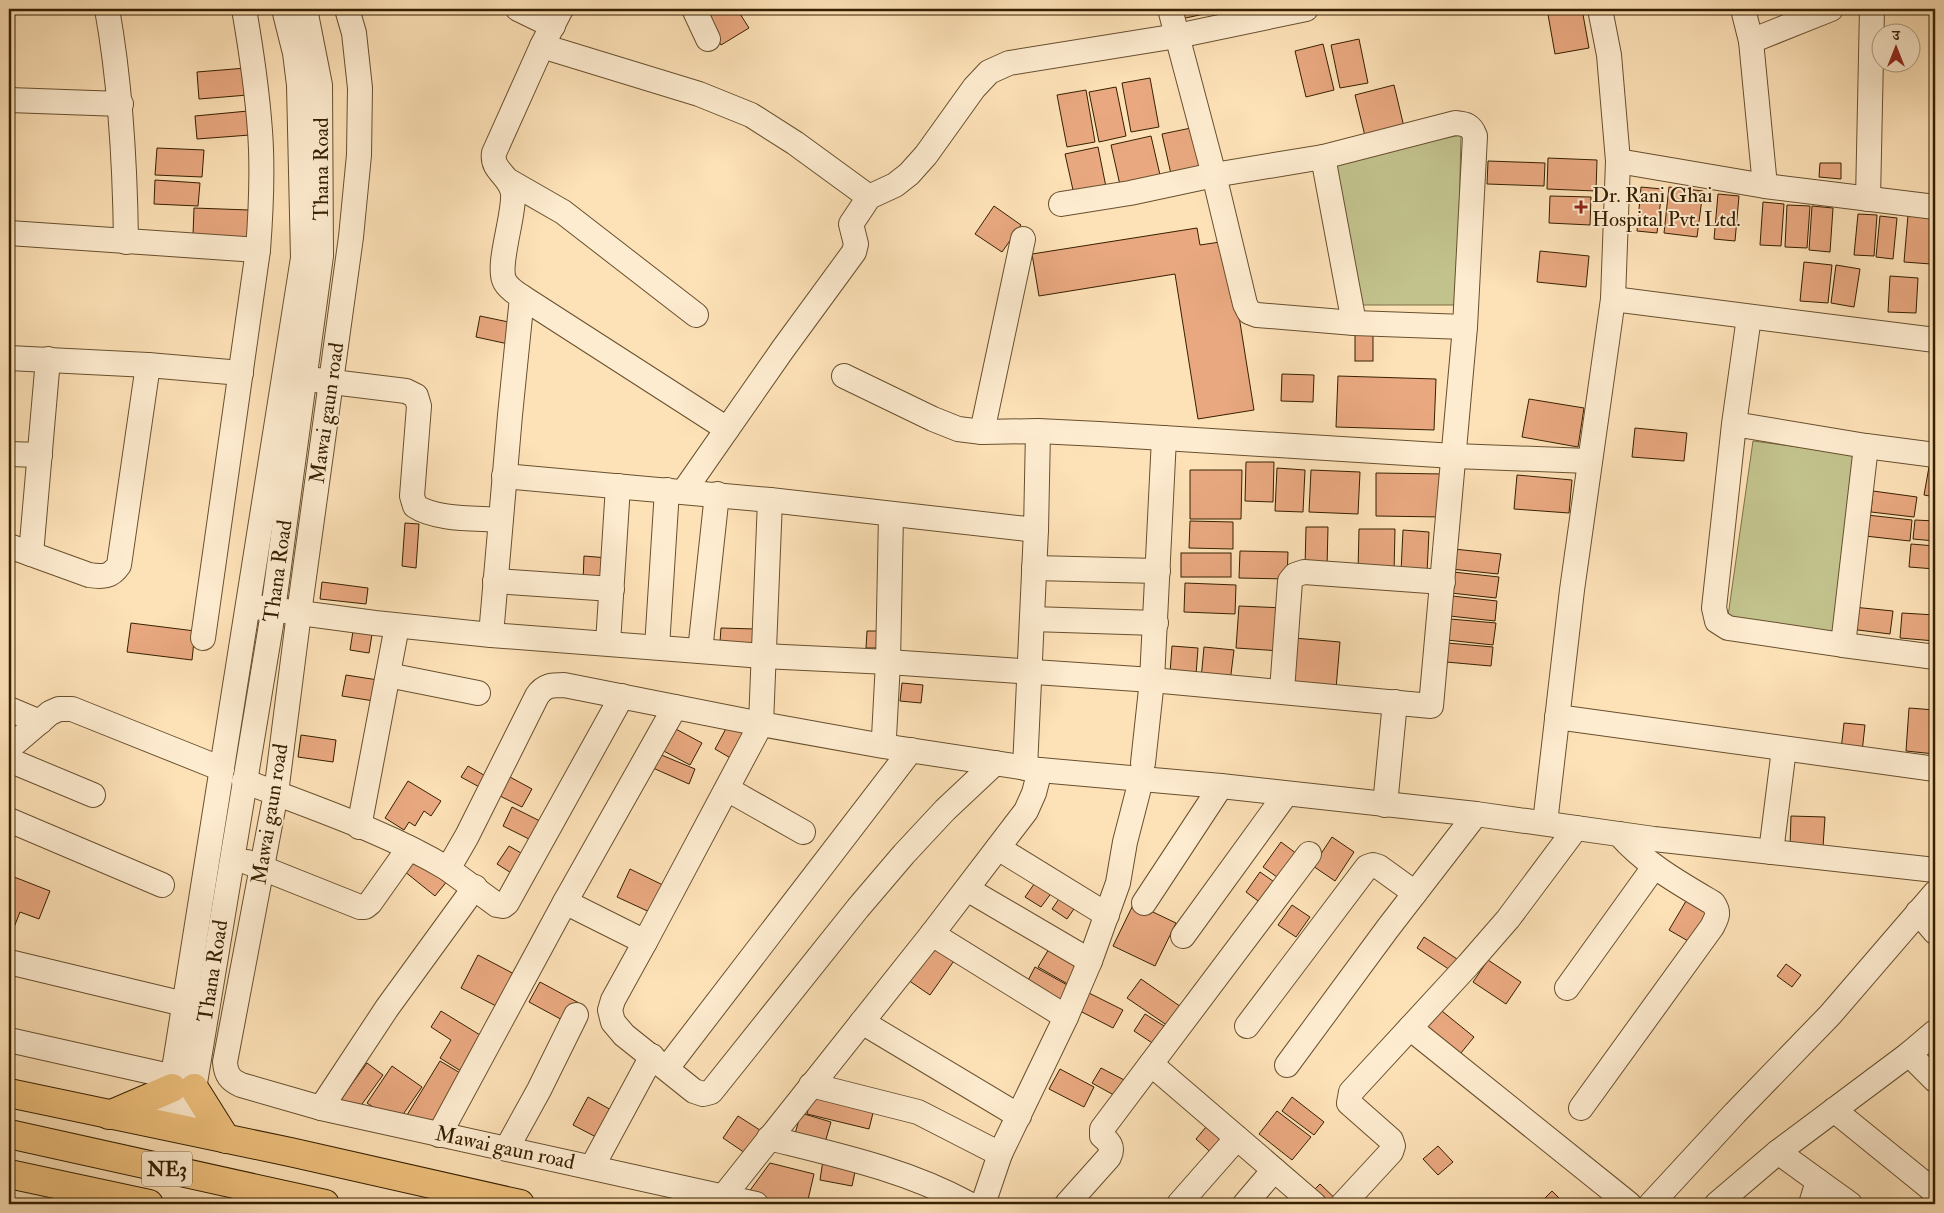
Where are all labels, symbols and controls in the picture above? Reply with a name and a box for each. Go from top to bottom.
north arrow [1872,22,1922,72]
text: उ [1891,27,1900,44]
street label: Thana Road [308,117,335,221]
place label: Dr. Rani Ghai Hospital Pvt. Ltd. [1592,182,1740,233]
marker: Dr. Rani Ghai Hospital Pvt. Ltd. [1574,200,1588,214]
street label: Mawai gaun road [304,340,350,485]
street label: Thana Road [257,517,299,624]
street label: Mawai gaun road [246,741,295,886]
street label: Thana Road [192,917,234,1024]
street label: Mawai gaun road [433,1120,578,1176]
road number: NE3 [142,1152,192,1186]

